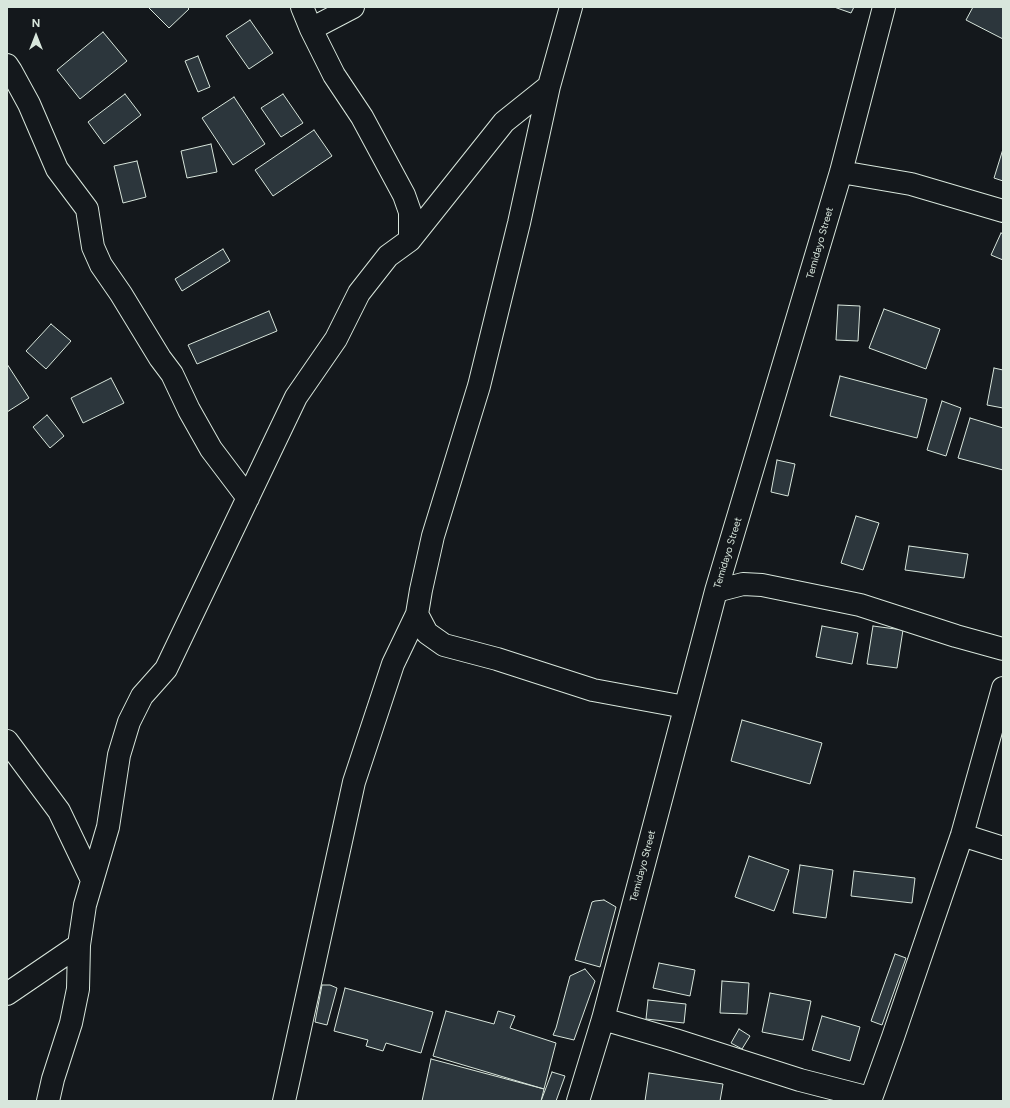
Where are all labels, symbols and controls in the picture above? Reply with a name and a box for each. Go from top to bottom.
north arrow [16,16,56,56]
text: N [32,17,40,30]
street label: Temidayo Street [804,206,836,280]
street label: Temidayo Street [712,516,744,590]
street label: Temidayo Street [628,829,658,903]

